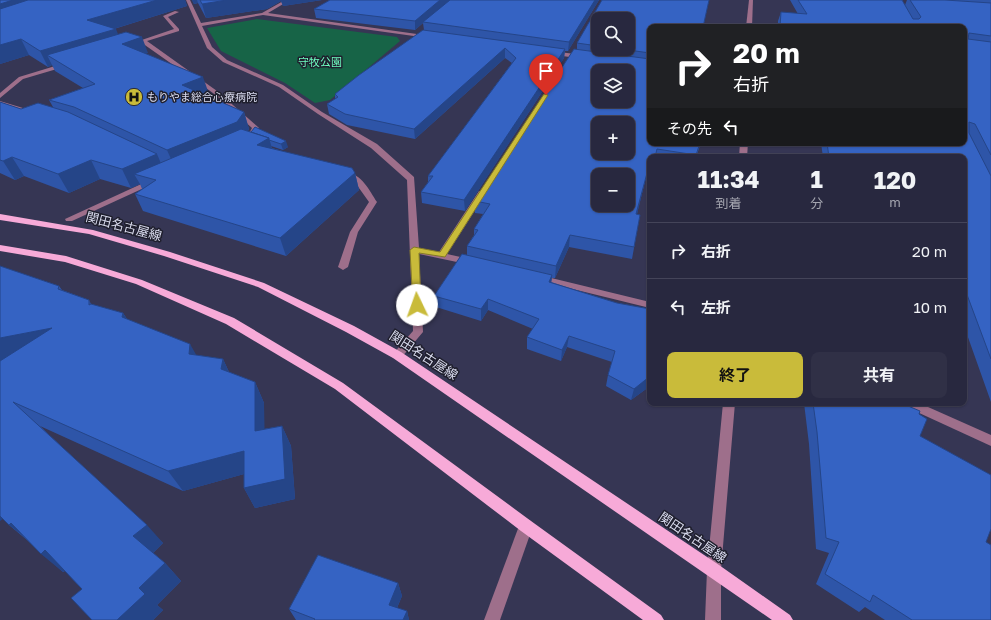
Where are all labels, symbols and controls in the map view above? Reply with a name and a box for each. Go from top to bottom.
map controls [591,12,635,212]
button: search [591,12,635,56]
text: 20 m [733,36,800,69]
icon: right [667,40,719,92]
pin [529,54,563,95]
park label: 守牧公園 [298,55,342,68]
icon: arrive [535,60,557,82]
button: layers [591,64,635,108]
text: 右折 [733,73,769,95]
hospital icon: もりやま総合心療病院 [124,87,144,107]
place label: もりやま総合心療病院 [147,90,257,103]
button: + [591,116,635,160]
icon: left [720,116,742,138]
text: その先 [667,119,712,137]
text: 11:34 [698,164,760,193]
text: 1 [811,164,823,193]
text: 120 [874,165,916,194]
button: − [591,168,635,212]
text: m [889,194,901,210]
text: 到着 [716,195,742,211]
text: 分 [810,195,823,211]
street label: 関田名古屋線 [84,208,164,244]
icon: right [667,240,689,262]
text: 右折 [701,242,731,260]
text: 20 m [912,242,947,260]
position arrow [396,284,438,326]
icon: left [667,296,689,318]
text: 左折 [701,298,731,316]
text: 10 m [913,298,947,316]
street label: 関田名古屋線 [387,327,461,383]
button: 終了 [667,352,803,398]
button: 共有 [811,352,947,398]
street label: 関田名古屋線 [656,509,730,565]

